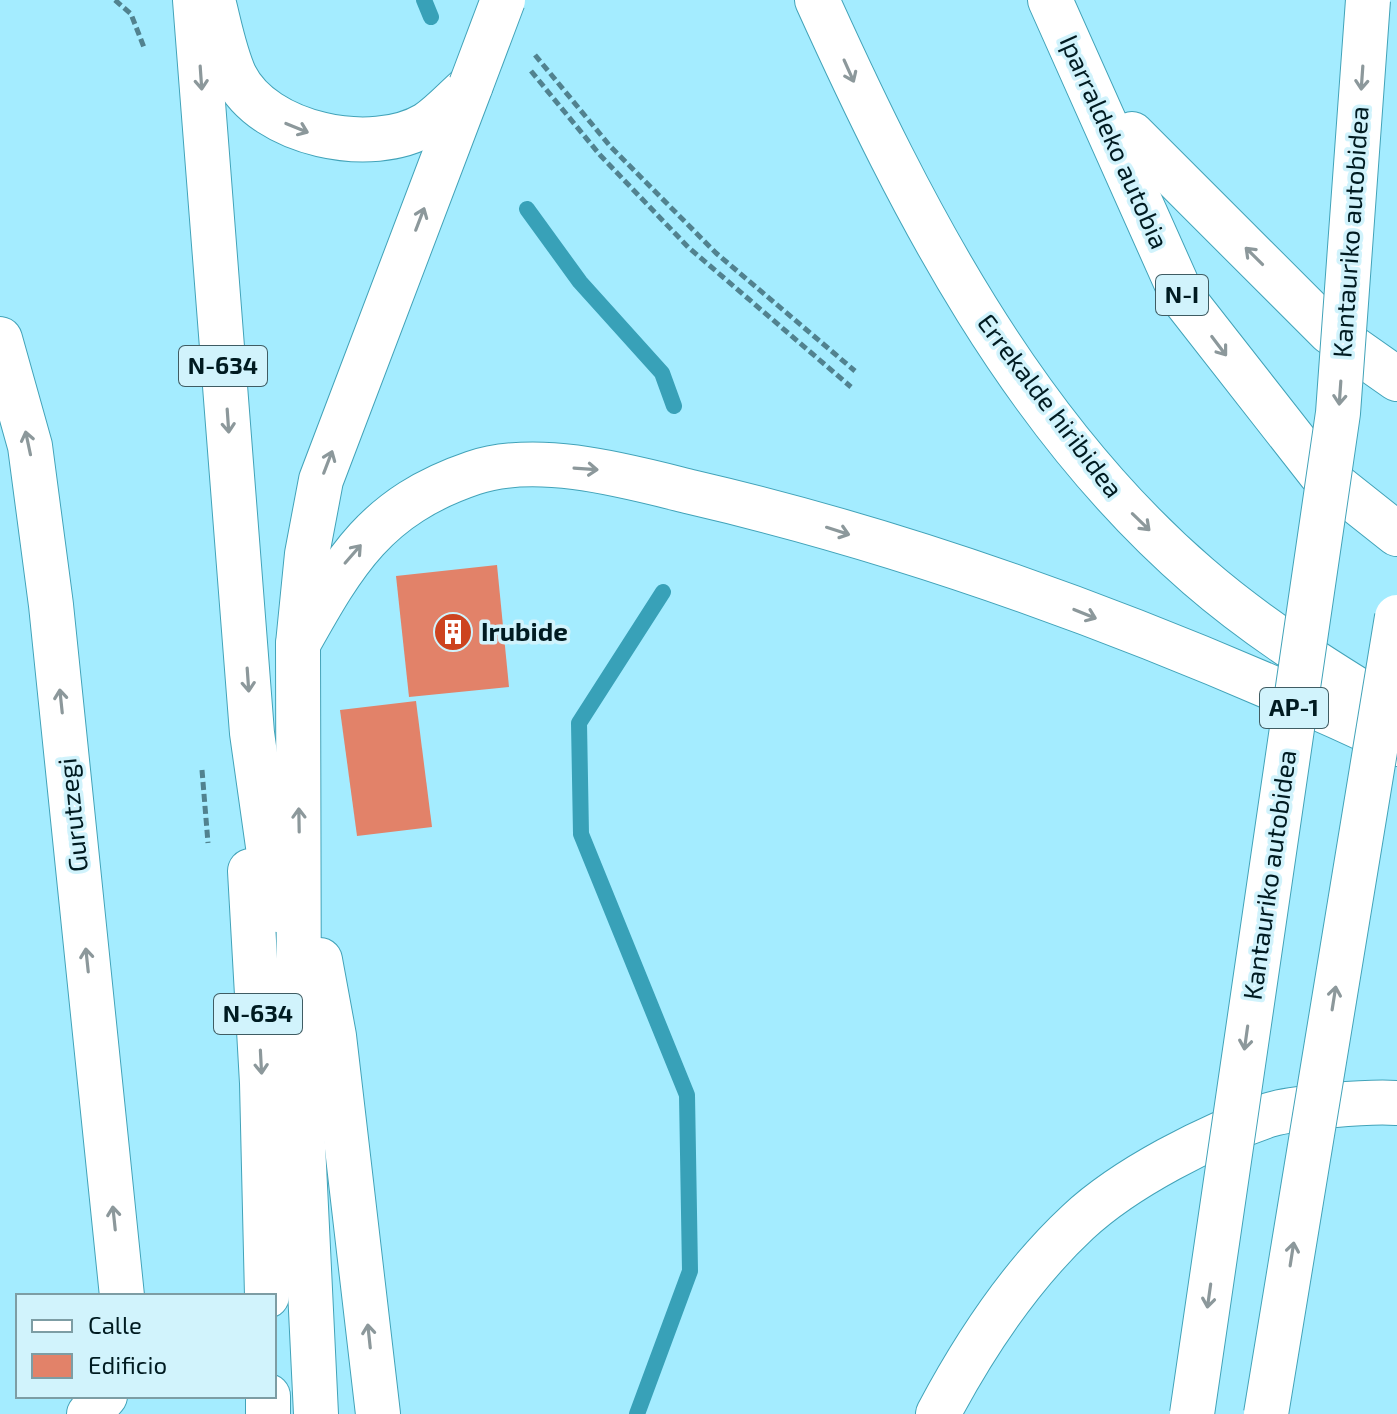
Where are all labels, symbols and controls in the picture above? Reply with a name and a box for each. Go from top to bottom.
street label: Iparraldeko autobia [1054,30,1176,253]
one-way arrow [842,59,857,83]
one-way arrow [194,64,209,91]
one-way arrow [1354,64,1369,91]
street label: Kantauriko autobidea [1325,105,1374,359]
one-way arrow [284,121,309,136]
one-way arrow [414,207,428,232]
one-way arrow [1245,247,1264,266]
road number: N-I [1156,275,1208,315]
street label: Errekalde hiribidea [972,307,1130,503]
one-way arrow [1210,335,1227,356]
road number: N-634 [179,346,267,386]
one-way arrow [1332,379,1347,406]
one-way arrow [221,407,236,434]
one-way arrow [20,431,35,457]
one-way arrow [322,450,336,475]
one-way arrow [572,462,599,477]
one-way arrow [1131,513,1151,532]
one-way arrow [826,524,851,539]
one-way arrow [344,544,362,564]
one-way arrow [1072,608,1097,622]
building icon: Irubide [432,611,474,653]
place label: Irubide [481,615,568,646]
one-way arrow [241,666,256,693]
one-way arrow [53,688,68,715]
road number: AP-1 [1260,688,1328,728]
street label: Kantauriko autobidea [1236,748,1301,1002]
street label: Gurutzegi [50,757,93,874]
one-way arrow [292,807,307,834]
one-way arrow [80,947,95,974]
one-way arrow [1327,985,1342,1011]
road number: N-634 [214,994,302,1034]
one-way arrow [1238,1025,1253,1050]
one-way arrow [253,1048,268,1075]
one-way arrow [106,1205,121,1232]
one-way arrow [1285,1242,1300,1267]
one-way arrow [1201,1282,1216,1308]
legend [16,1294,276,1398]
text: Calle [88,1310,142,1339]
one-way arrow [361,1324,376,1350]
text: Edificio [88,1350,167,1379]

